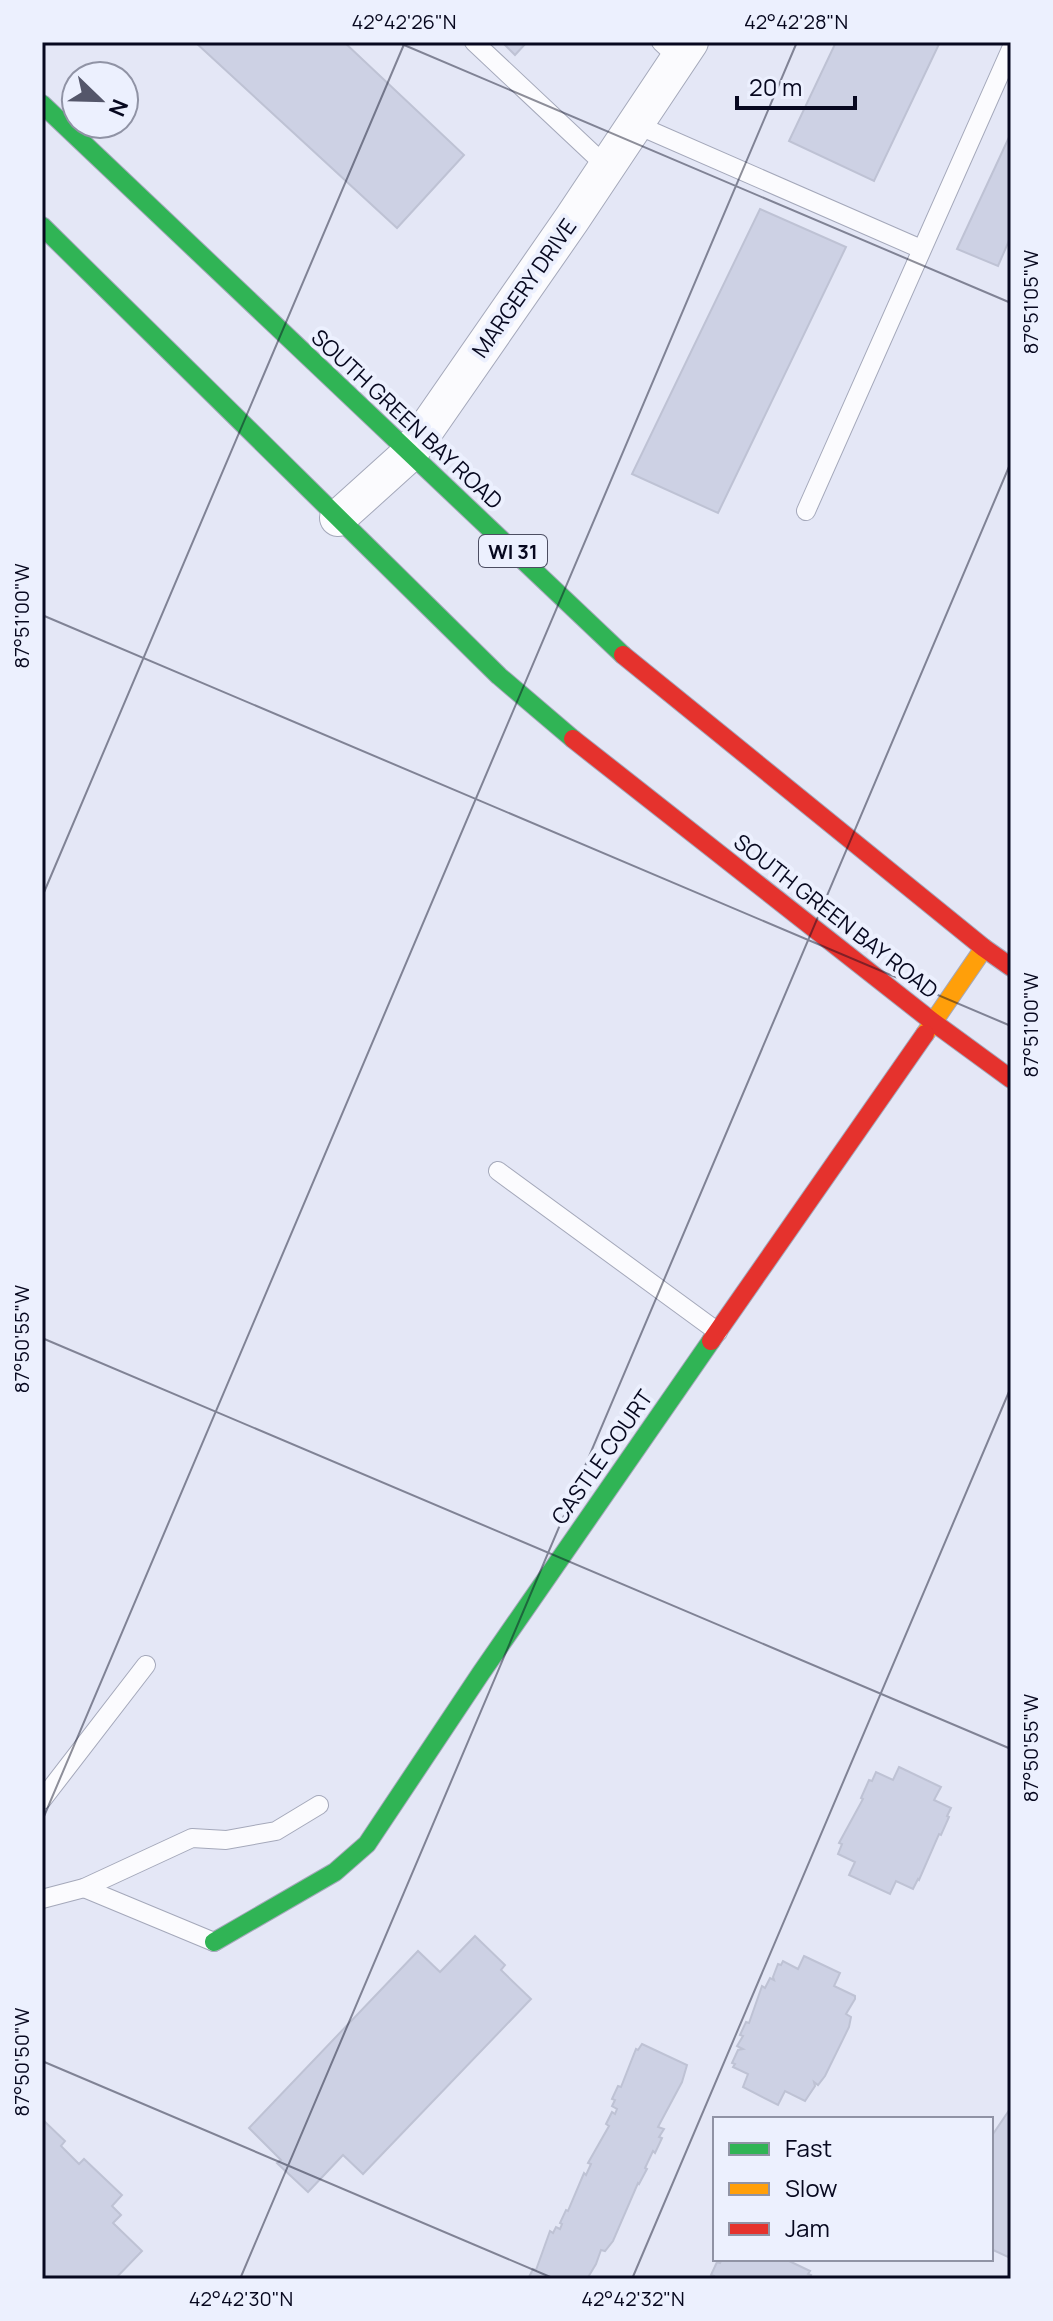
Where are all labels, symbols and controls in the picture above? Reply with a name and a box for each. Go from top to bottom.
text: 42°42'26"N [352,8,457,35]
text: 42°42'28"N [744,8,848,35]
north arrow [60,60,140,140]
scale bar [737,60,855,110]
text: 20 m [749,70,802,103]
text: N [102,95,135,121]
street label: MARGERY DRIVE [465,213,583,363]
text: 87°51'05"W [1017,249,1044,354]
street label: SOUTH GREEN BAY ROAD [305,322,509,516]
road number: WI 31 [479,535,547,567]
text: 87°51'00"W [8,563,35,669]
street label: SOUTH GREEN BAY ROAD [728,827,944,1005]
text: 87°51'00"W [1017,972,1044,1078]
text: 87°50'55"W [8,1285,35,1393]
street label: CASTLE COURT [544,1384,660,1530]
text: 87°50'55"W [1017,1694,1044,1802]
text: 87°50'50"W [8,2007,35,2116]
legend [713,2117,993,2261]
text: Fast [785,2131,832,2164]
text: Slow [785,2171,838,2204]
text: Jam [785,2211,830,2244]
text: 42°42'30"N [189,2285,293,2312]
text: 42°42'32"N [581,2285,685,2312]

